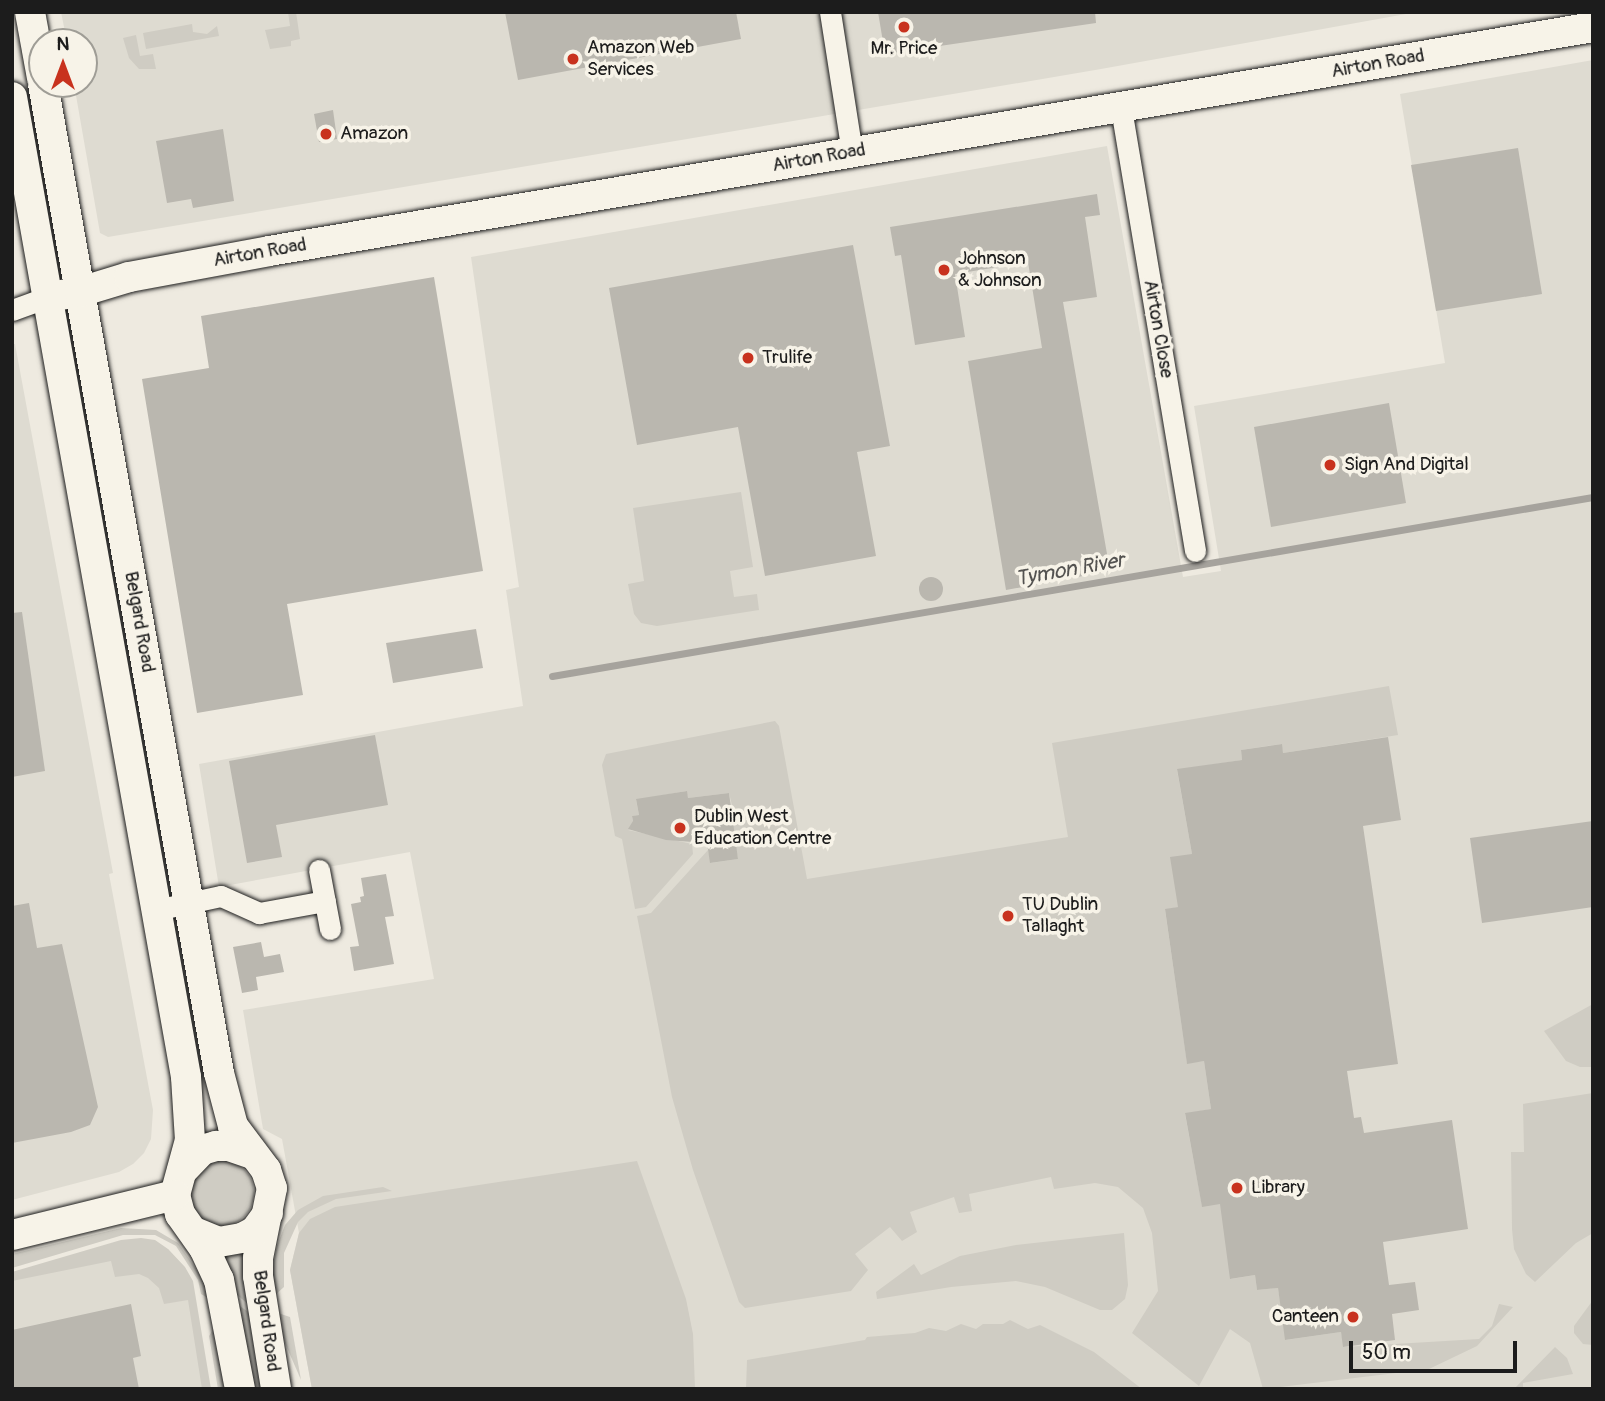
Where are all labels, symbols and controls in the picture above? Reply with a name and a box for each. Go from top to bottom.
marker: Mr. Price [896,19,912,35]
north arrow [28,28,98,98]
text: N [57,32,69,56]
place label: Amazon Web Services [587,37,694,81]
place label: Mr. Price [871,38,937,60]
street label: Airton Road [1330,45,1426,83]
marker: Amazon Web Services [565,51,581,67]
place label: Amazon [340,123,408,145]
marker: Amazon [318,126,334,142]
street label: Airton Road [771,139,867,177]
street label: Airton Road [212,234,308,272]
place label: Johnson & Johnson [958,248,1042,292]
marker: Johnson & Johnson [936,262,952,278]
street label: Airton Close [1138,278,1178,380]
place label: Trulife [762,347,812,369]
marker: Trulife [740,350,756,366]
place label: Sign And Digital [1344,454,1469,476]
marker: Sign And Digital [1322,457,1338,473]
water label: Tymon River [1014,548,1126,592]
street label: Belgard Road [119,570,159,674]
place label: Dublin West Education Centre [694,806,831,850]
marker: Dublin West Education Centre [672,820,688,836]
place label: TU Dublin Tallaght [1022,894,1098,938]
marker: TU Dublin Tallaght [1000,908,1016,924]
place label: Library [1251,1177,1305,1199]
marker: Library [1229,1180,1245,1196]
street label: Belgard Road [248,1269,284,1373]
place label: Canteen [1272,1306,1339,1328]
marker: Canteen [1345,1309,1361,1325]
scale bar [1353,1328,1521,1372]
text: 50 m [1362,1339,1411,1366]

